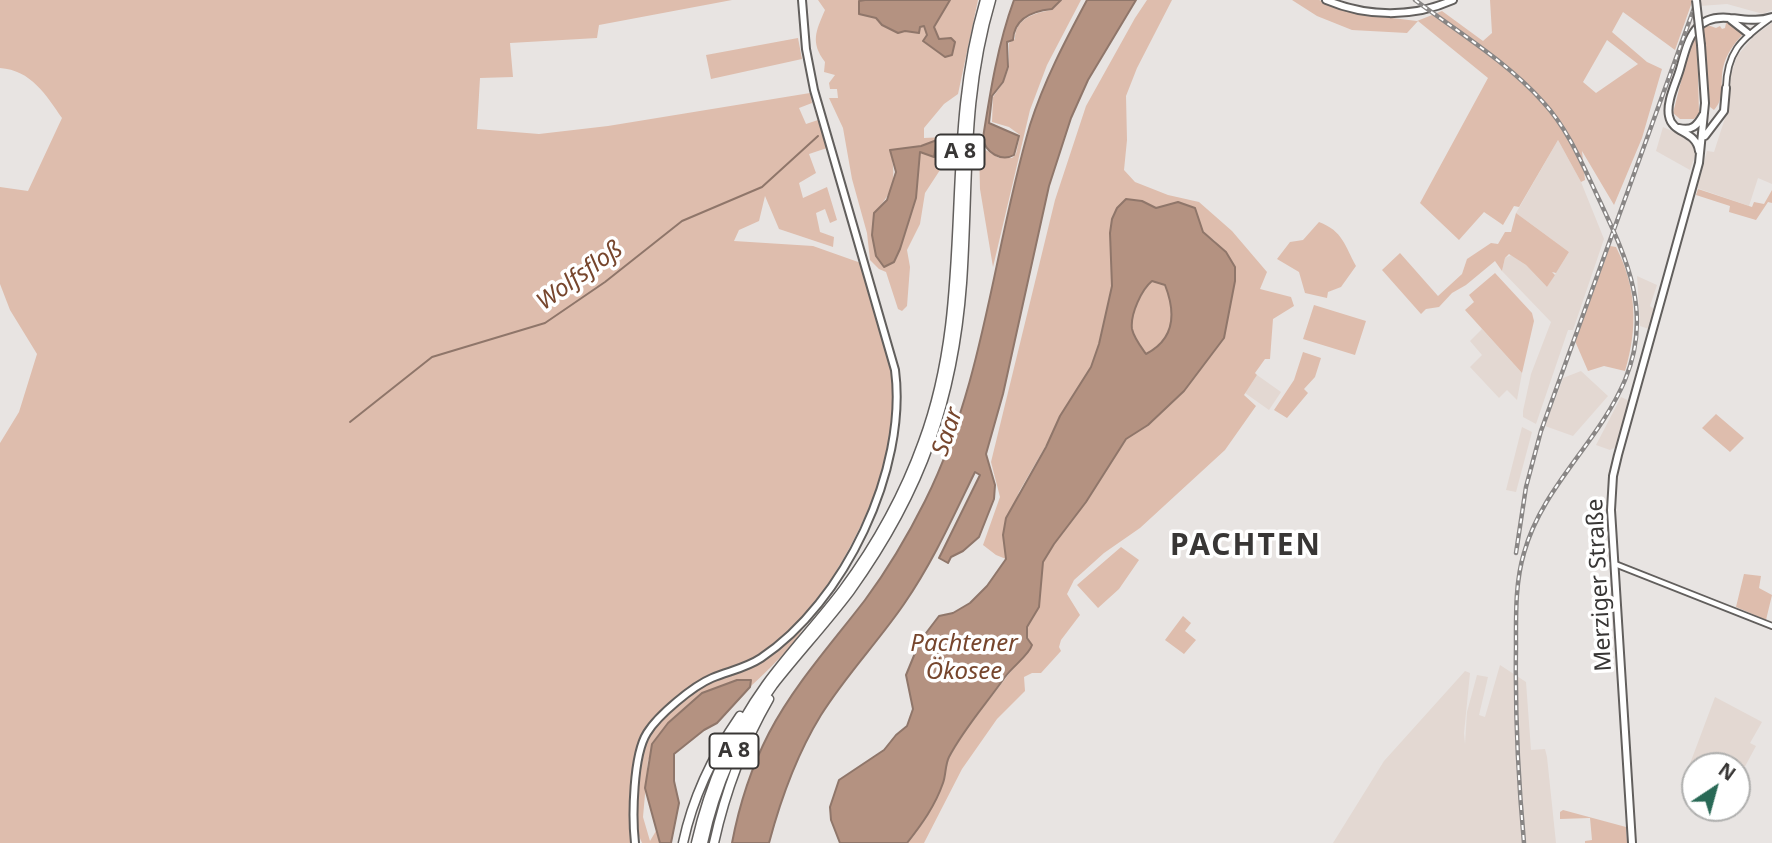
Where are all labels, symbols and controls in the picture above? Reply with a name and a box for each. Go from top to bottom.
road number: A 8 [936,134,984,170]
water label: Wolfsfloß [531,235,629,317]
water label: Saar [926,404,970,460]
street label: Merziger Straße [1582,498,1618,672]
district label: PACHTEN [1171,528,1321,564]
water label: Pachtener Ökosee [910,630,1018,686]
road number: A 8 [710,734,758,768]
north arrow [1681,752,1751,822]
text: N [1713,757,1741,787]

